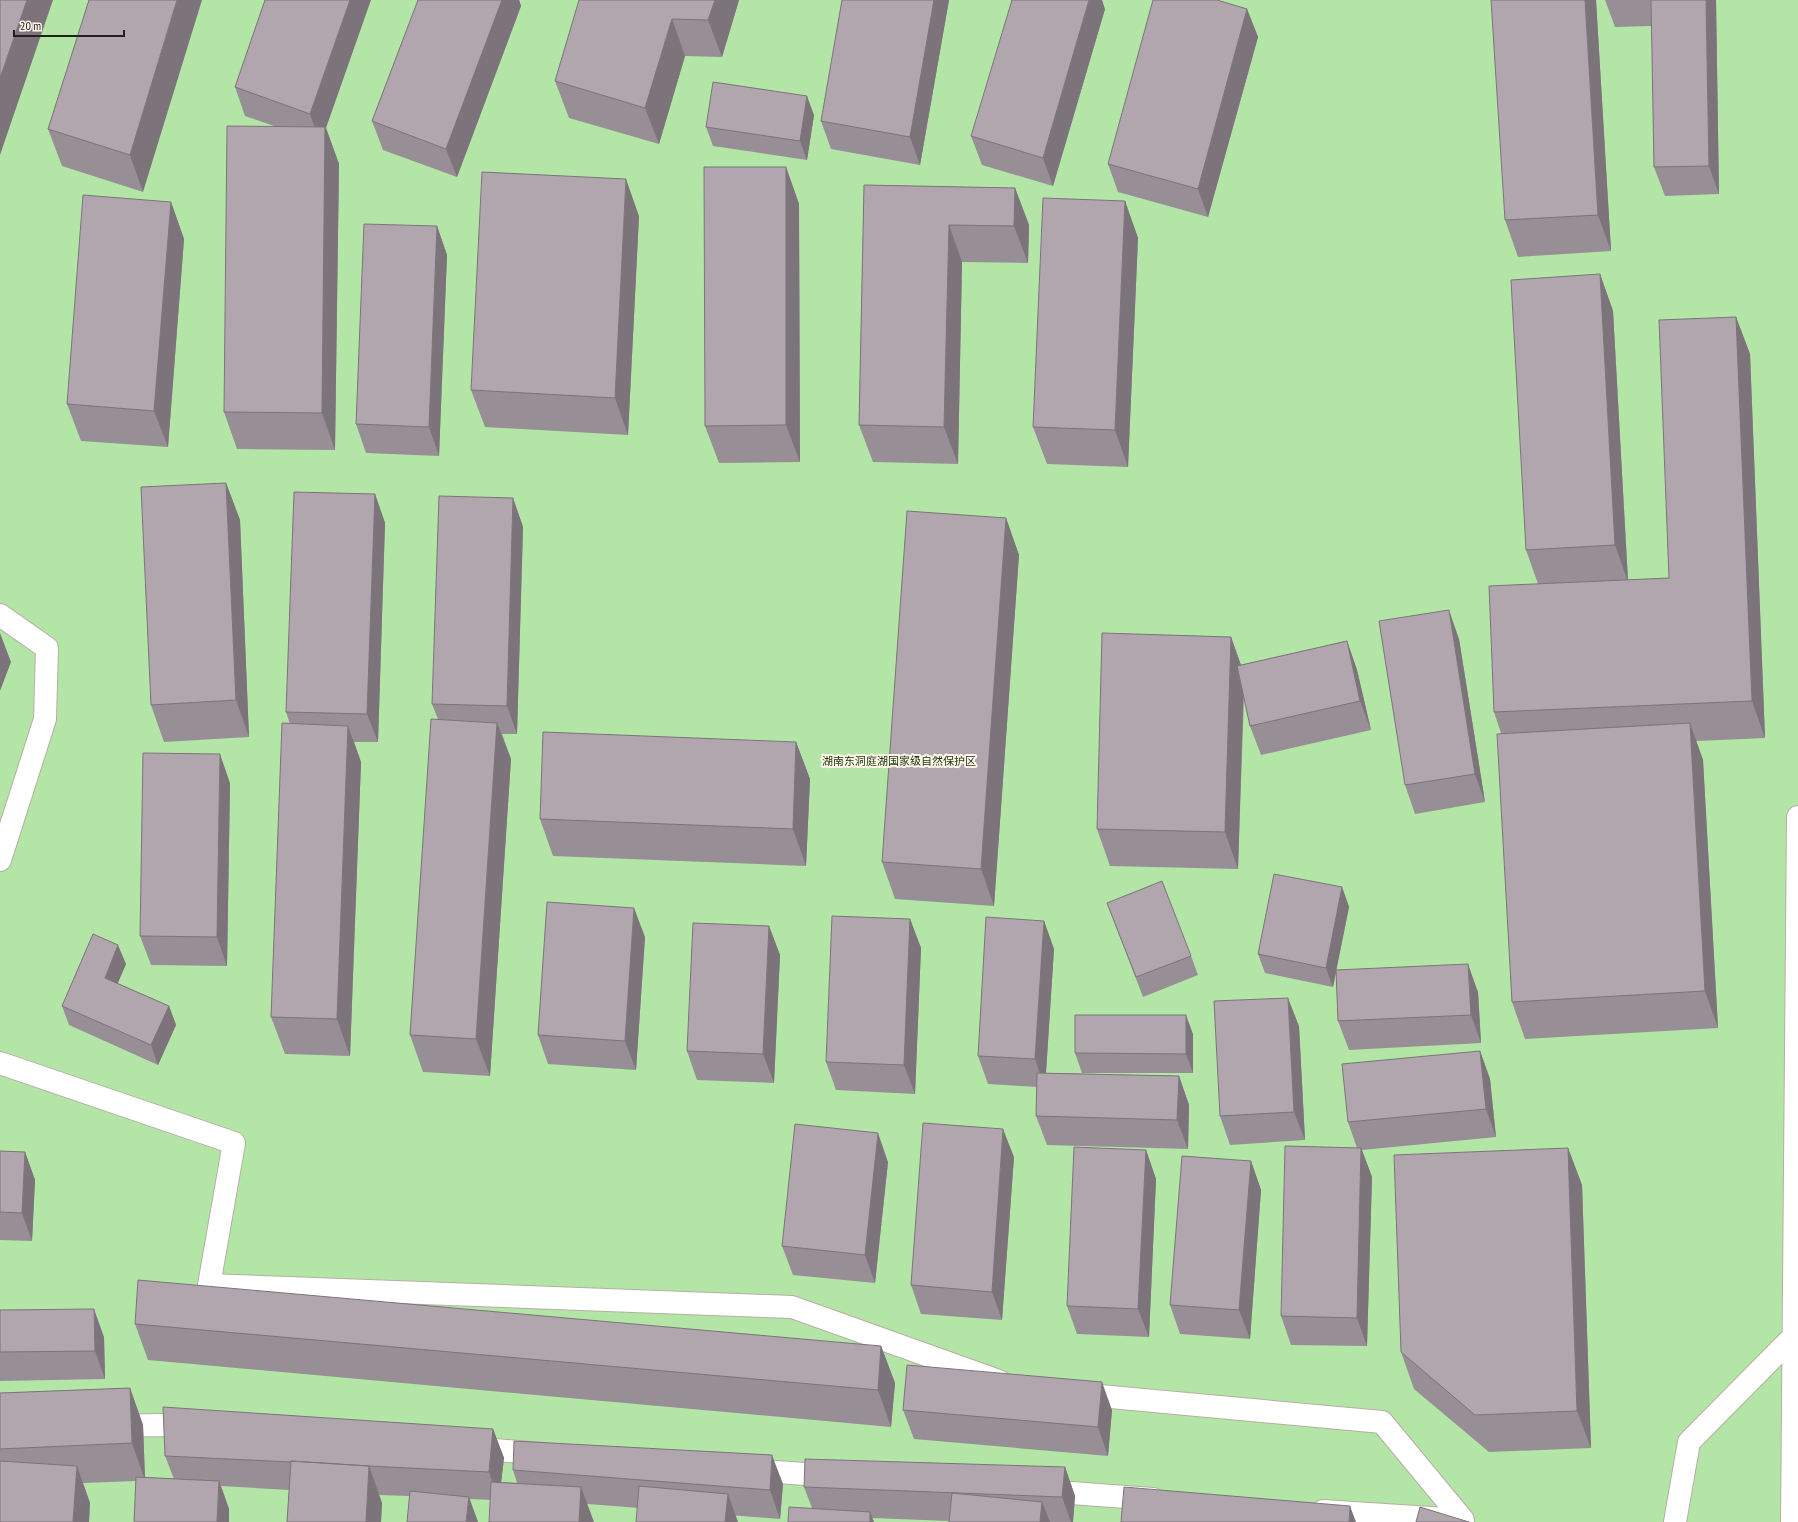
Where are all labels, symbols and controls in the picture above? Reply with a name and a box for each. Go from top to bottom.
scale bar [14,12,124,38]
text: 20 m [20,18,41,33]
park label: 湖南东洞庭湖国家级自然保护区 [822,754,976,768]

